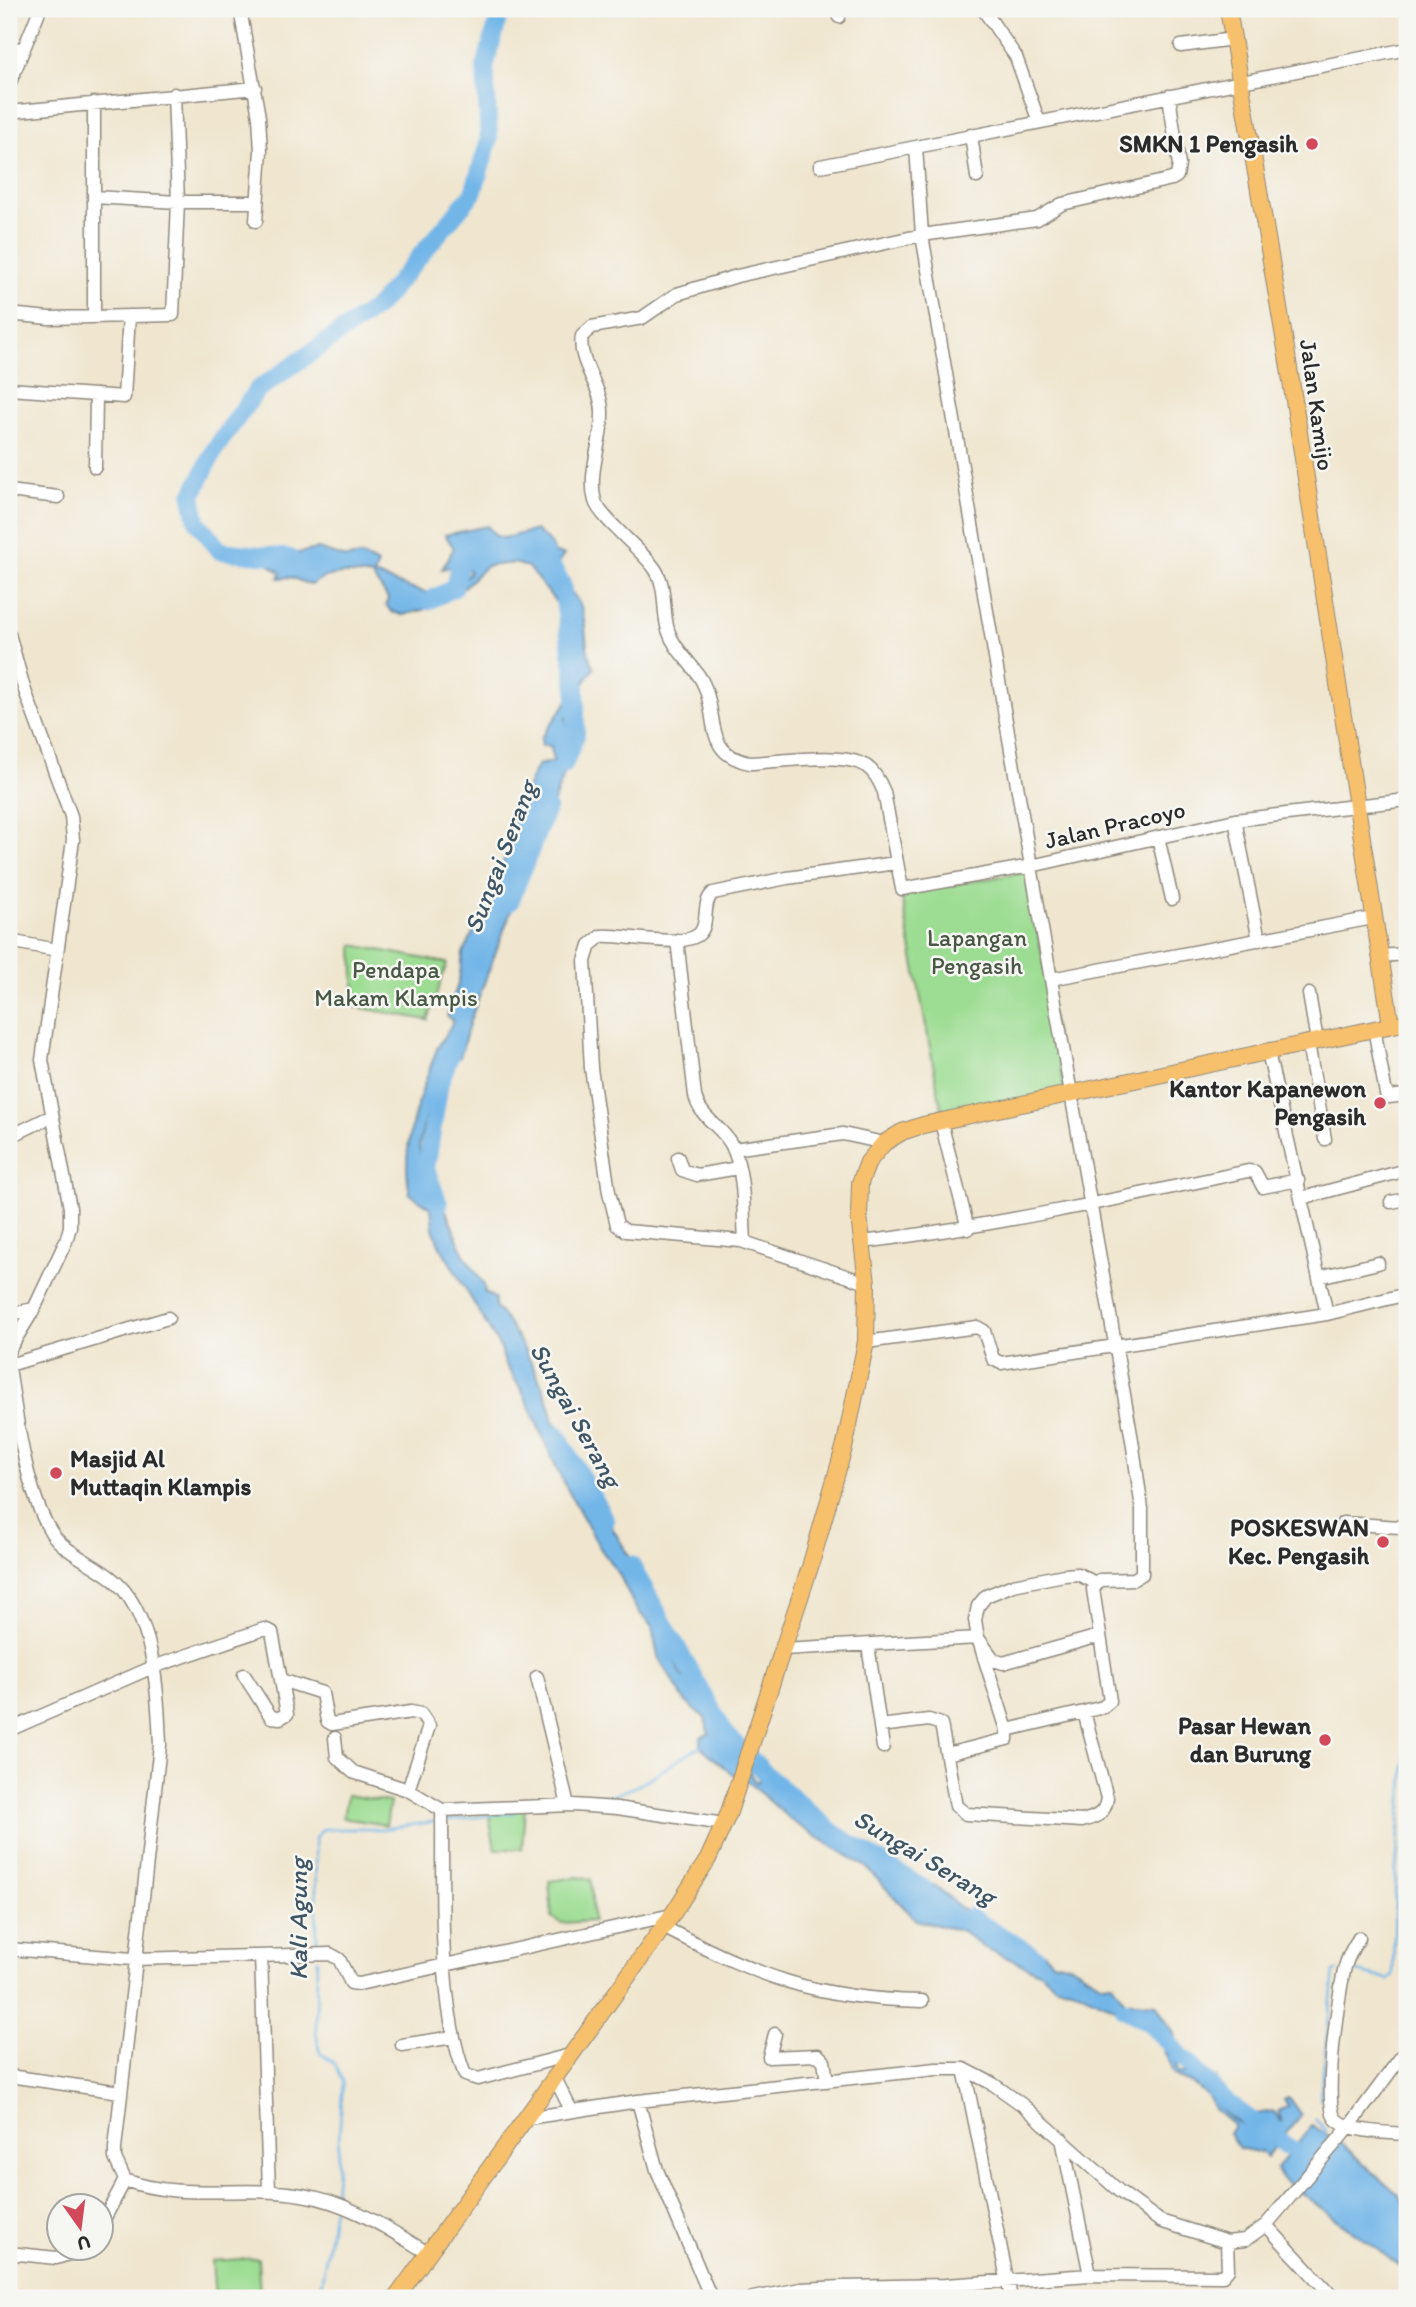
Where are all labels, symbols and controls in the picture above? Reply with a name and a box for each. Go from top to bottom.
place label: SMKN 1 Pengasih [1119,129,1299,159]
marker: SMKN 1 Pengasih [1304,136,1320,152]
street label: Jalan Kamijo [1294,337,1341,473]
water label: Sungai Serang [456,774,545,938]
street label: Jalan Pracoyo [1042,794,1188,855]
park label: Lapangan Pengasih [927,923,1028,980]
park label: Pendapa Makam Klampis [314,955,478,1012]
place label: Kantor Kapanewon Pengasih [1169,1074,1367,1132]
marker: Kantor Kapanewon Pengasih [1372,1095,1388,1111]
water label: Sungai Serang [523,1337,630,1495]
place label: Masjid Al Muttaqin Klampis [70,1444,251,1502]
marker: Masjid Al Muttaqin Klampis [48,1465,64,1481]
place label: POSKESWAN Kec. Pengasih [1228,1513,1370,1571]
marker: POSKESWAN Kec. Pengasih [1375,1534,1391,1550]
place label: Pasar Hewan dan Burung [1178,1711,1312,1769]
marker: Pasar Hewan dan Burung [1317,1732,1333,1748]
water label: Sungai Serang [848,1802,1004,1913]
water label: Kali Agung [282,1855,314,1980]
north arrow [46,2192,116,2262]
text: U [75,2230,93,2256]

